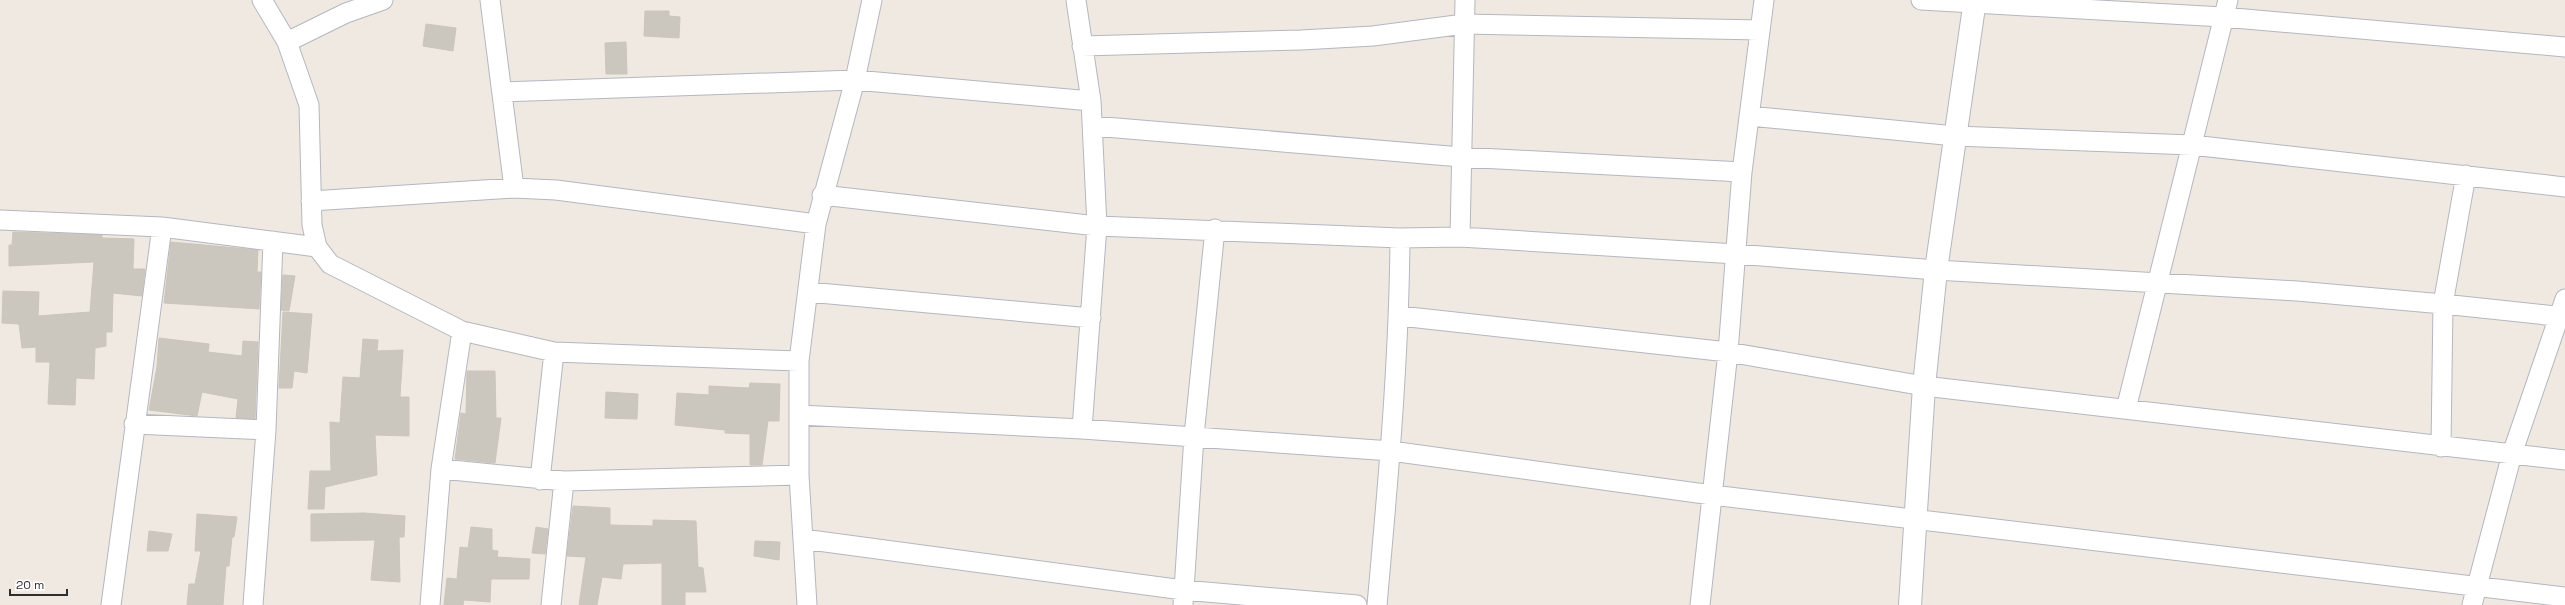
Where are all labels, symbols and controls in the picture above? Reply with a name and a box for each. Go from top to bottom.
scale bar [10,571,67,597]
text: 20 m [16,577,44,593]

